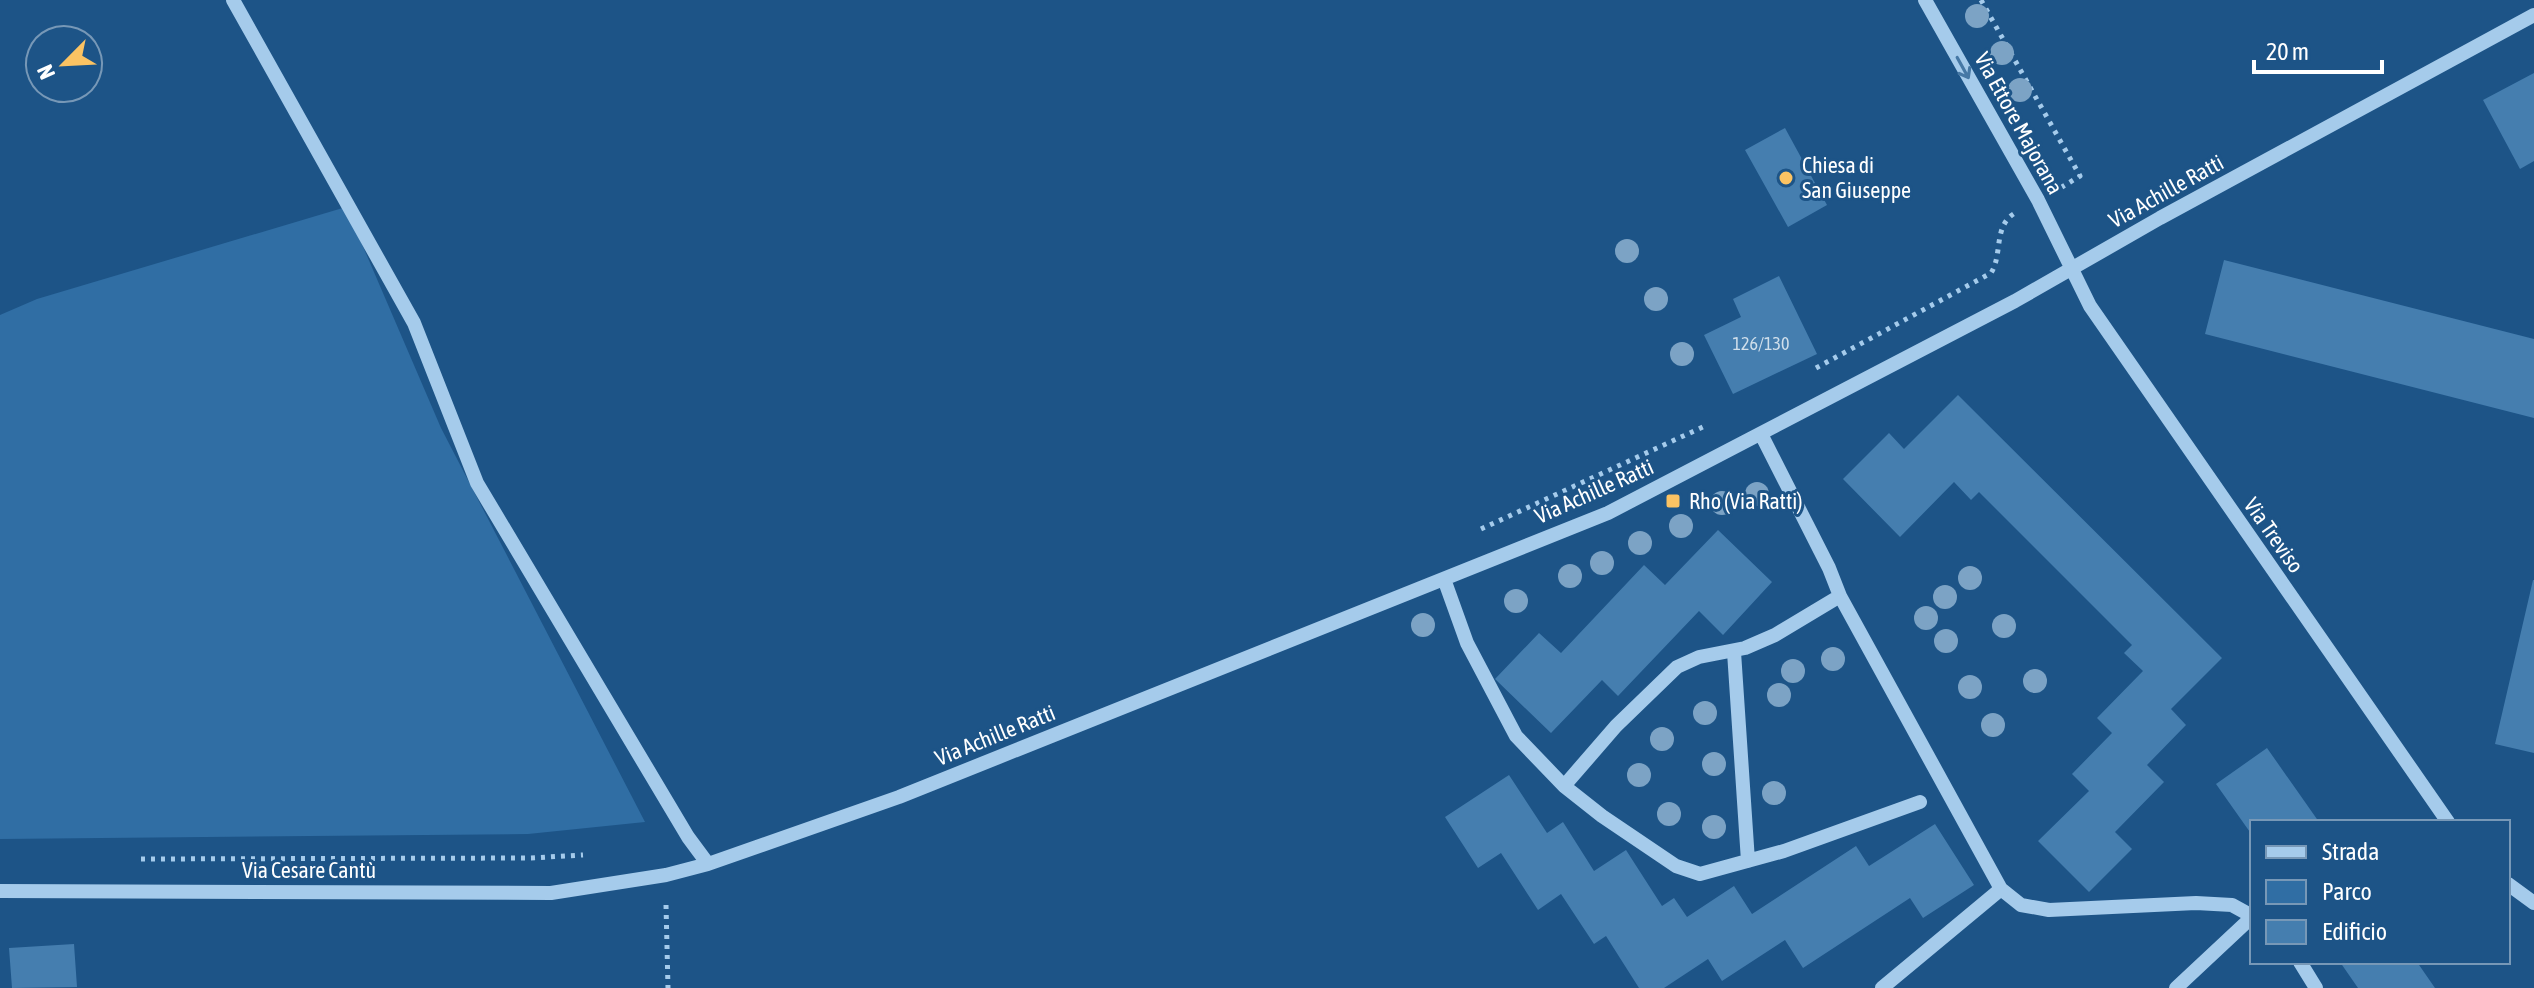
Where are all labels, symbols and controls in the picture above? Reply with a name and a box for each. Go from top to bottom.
north arrow [24,24,104,104]
scale bar [2254,24,2382,74]
text: 20 m [2266,38,2309,65]
street label: Via Ettore Majorana [1969,47,2069,199]
one-way arrow [1955,56,1971,79]
text: N [31,61,60,83]
street label: Via Achille Ratti [2104,149,2228,233]
place label: Chiesa di San Giuseppe [1802,152,1911,203]
marker: Chiesa di San Giuseppe [1777,169,1795,187]
house number: 126/130 [1733,333,1789,354]
street label: Via Achille Ratti [1531,453,1657,529]
place label: Rho (Via Ratti) [1689,488,1803,514]
marker: Rho (Via Ratti) [1664,492,1682,510]
street label: Via Treviso [2239,492,2309,578]
street label: Via Achille Ratti [931,699,1059,771]
legend [2250,820,2510,964]
text: Strada [2322,838,2379,865]
street label: Via Cesare Cantù [242,857,376,883]
text: Parco [2322,878,2372,905]
text: Edificio [2322,918,2387,945]

